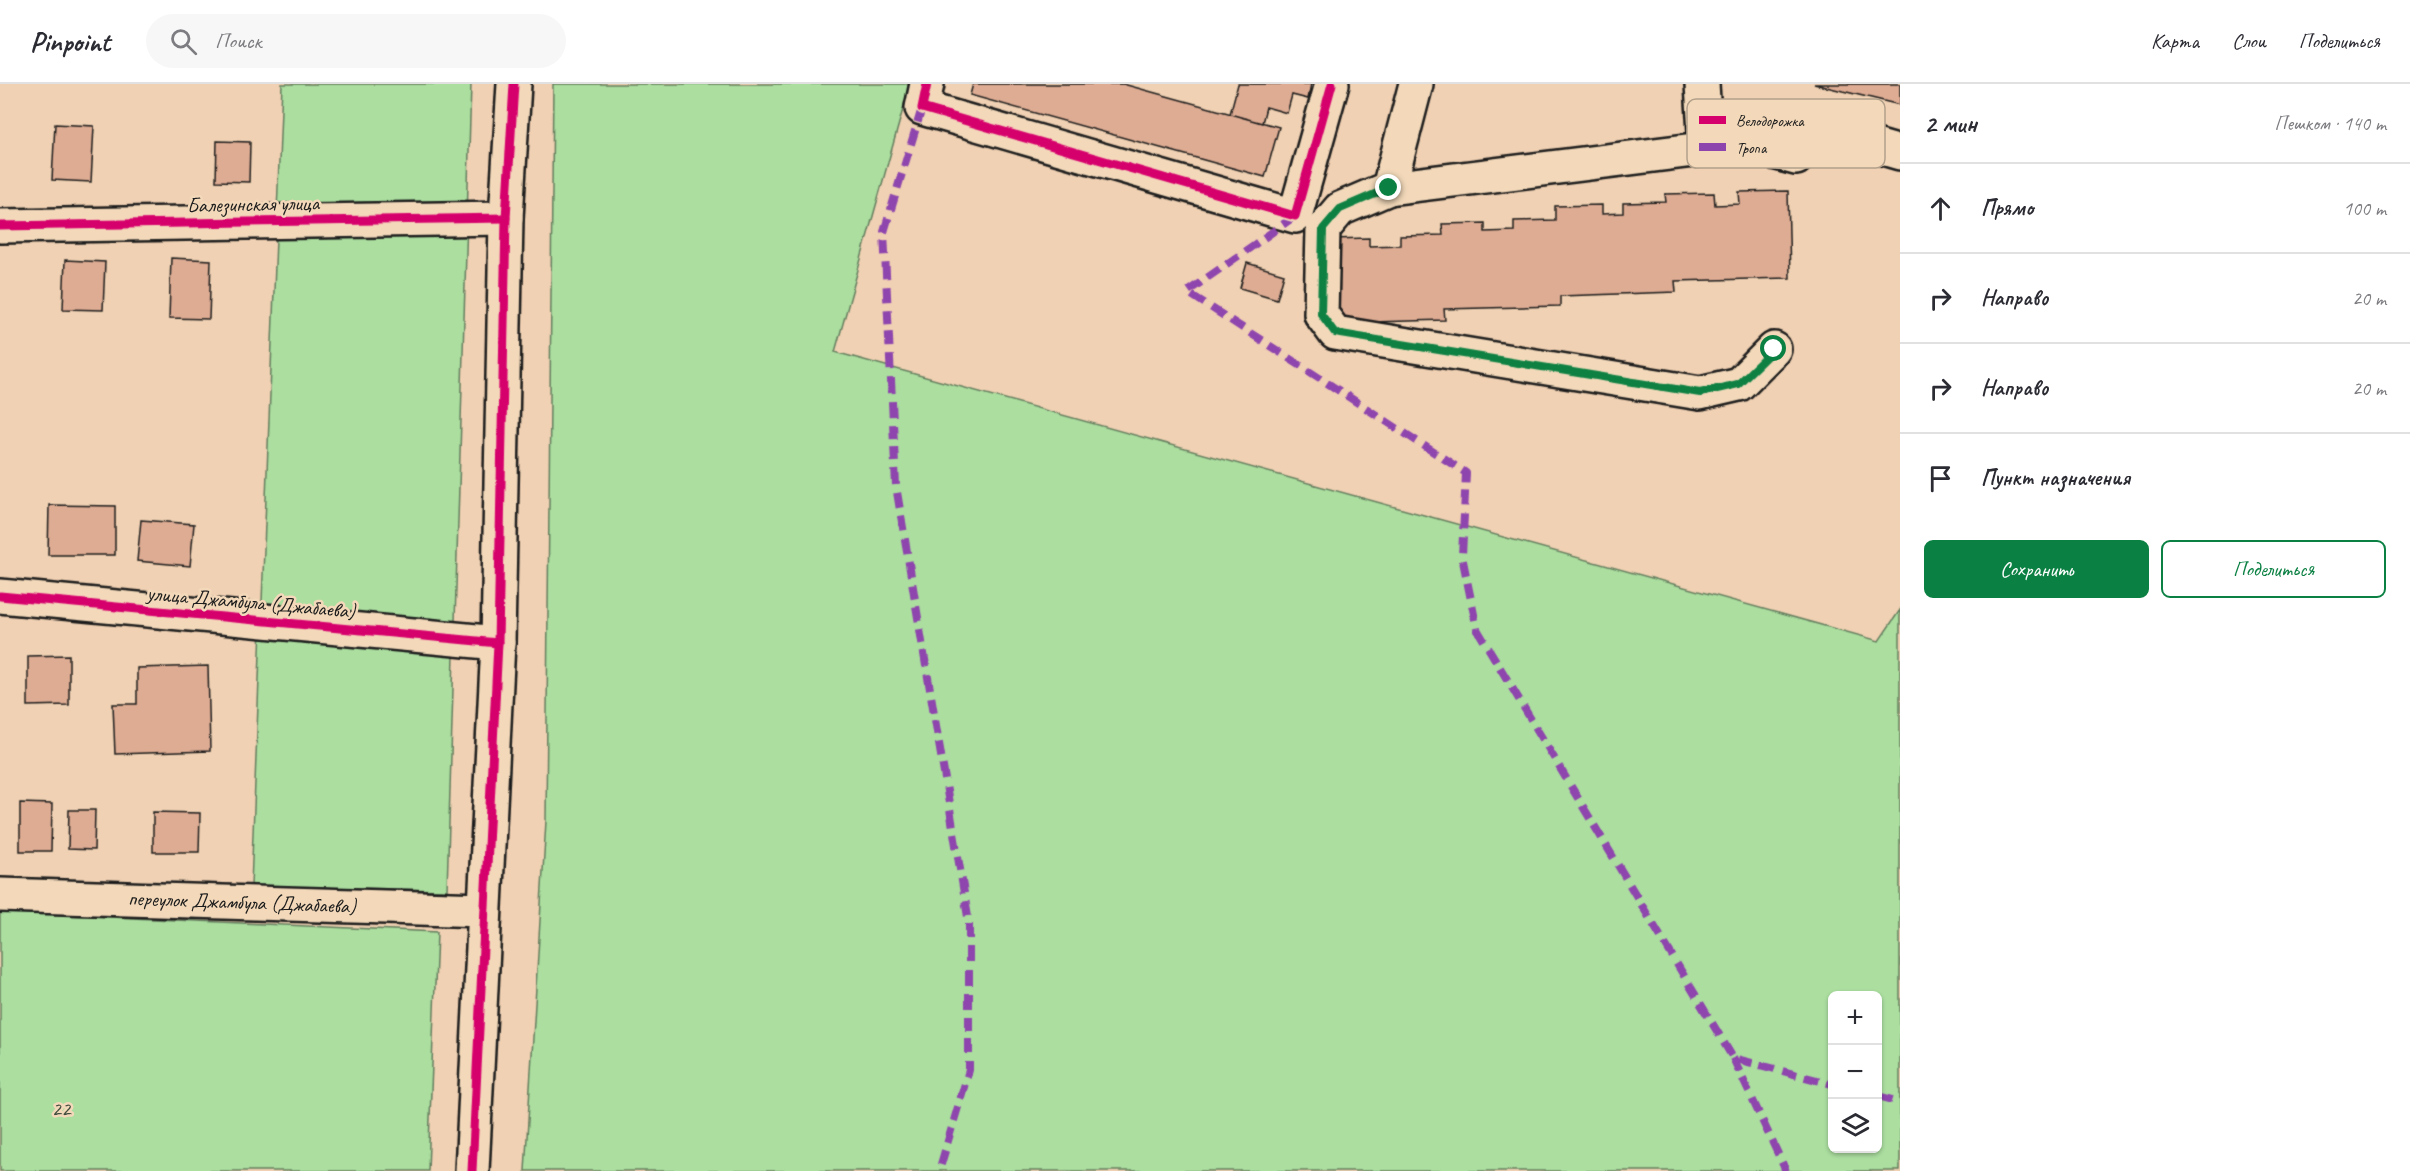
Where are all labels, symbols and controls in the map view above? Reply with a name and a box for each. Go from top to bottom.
search box [146,14,566,68]
text: Pinpoint [30,24,110,59]
icon: search [167,25,200,58]
text: Поиск [215,27,262,55]
text: Карта [2151,28,2199,54]
text: Слои [2232,28,2266,54]
text: Поделиться [2299,28,2380,54]
legend [1687,99,1885,168]
text: 2 мин [1924,107,1977,140]
text: Велодорожка [1736,111,1805,131]
text: Пешком · 140 m [2274,111,2386,136]
text: Тропа [1736,138,1768,158]
route end [1375,174,1401,200]
street label: Балезинская улица [187,190,321,218]
icon: ahead [1924,192,1957,225]
text: Прямо [1981,194,2033,222]
text: 100 m [2343,196,2386,221]
icon: right [1924,282,1957,315]
text: Направо [1981,284,2048,312]
text: 20 m [2352,286,2386,311]
route start [1760,335,1786,361]
icon: right [1924,372,1957,405]
text: Направо [1981,374,2048,402]
text: 20 m [2352,376,2386,401]
icon: arrive [1924,462,1957,495]
text: Пункт назначения [1981,464,2130,492]
button: Сохранить [1924,540,2149,598]
button: Поделиться [2161,540,2386,598]
street label: улица Джамбула (Джабаева) [144,580,357,624]
street label: переулок Джамбула (Джабаева) [128,885,357,919]
map controls [1828,991,1882,1153]
button: + [1828,991,1882,1045]
button: − [1828,1045,1882,1099]
park label: 22 [52,1096,72,1122]
button: layers [1828,1099,1882,1153]

